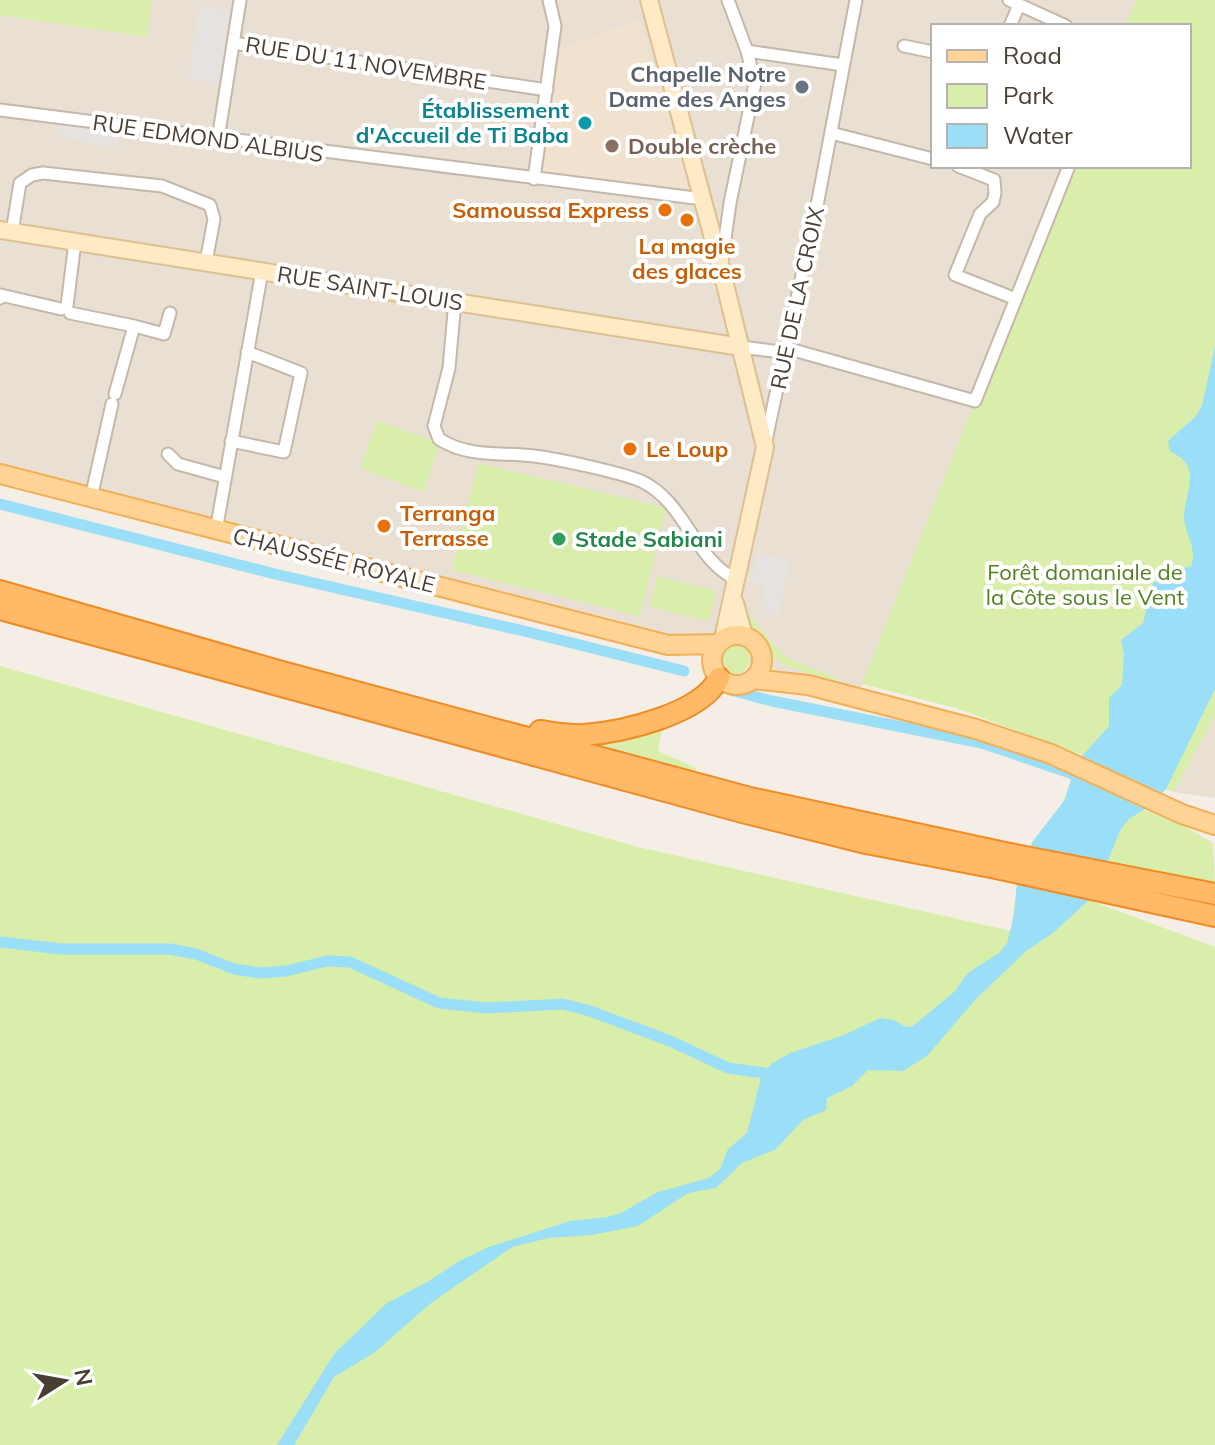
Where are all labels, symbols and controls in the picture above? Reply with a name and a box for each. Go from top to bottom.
legend [931,24,1191,168]
street label: RUE DU 11 NOVEMBRE [243,30,489,96]
text: Road [1003,40,1062,70]
place label: Chapelle Notre Dame des Anges [608,60,786,113]
marker: Chapelle Notre Dame des Anges [793,78,811,96]
text: Park [1003,80,1054,110]
place label: Établissement d'Accueil de Ti Baba [356,96,569,149]
street label: RUE EDMOND ALBIUS [91,108,325,168]
marker: Établissement d'Accueil de Ti Baba [576,114,594,132]
text: Water [1003,120,1073,150]
place label: Double crèche [628,132,776,160]
marker: Double crèche [603,137,621,155]
place label: Samoussa Express [452,196,649,224]
marker: Samoussa Express [656,201,674,219]
street label: RUE DE LA CROIX [764,204,830,392]
marker: La magie des glaces [678,211,696,229]
place label: La magie des glaces [632,232,742,285]
street label: RUE SAINT-LOUIS [275,260,465,316]
place label: Le Loup [646,435,728,463]
marker: Le Loup [621,440,639,458]
place label: Terranga Terrasse [400,499,495,552]
marker: Terranga Terrasse [375,517,393,535]
street label: CHAUSSÉE ROYALE [230,521,438,599]
place label: Stade Sabiani [575,525,723,553]
marker: Stade Sabiani [550,530,568,548]
park label: Forêt domaniale de la Côte sous le Vent [986,558,1185,611]
north arrow [24,1341,104,1421]
text: N [68,1366,99,1388]

